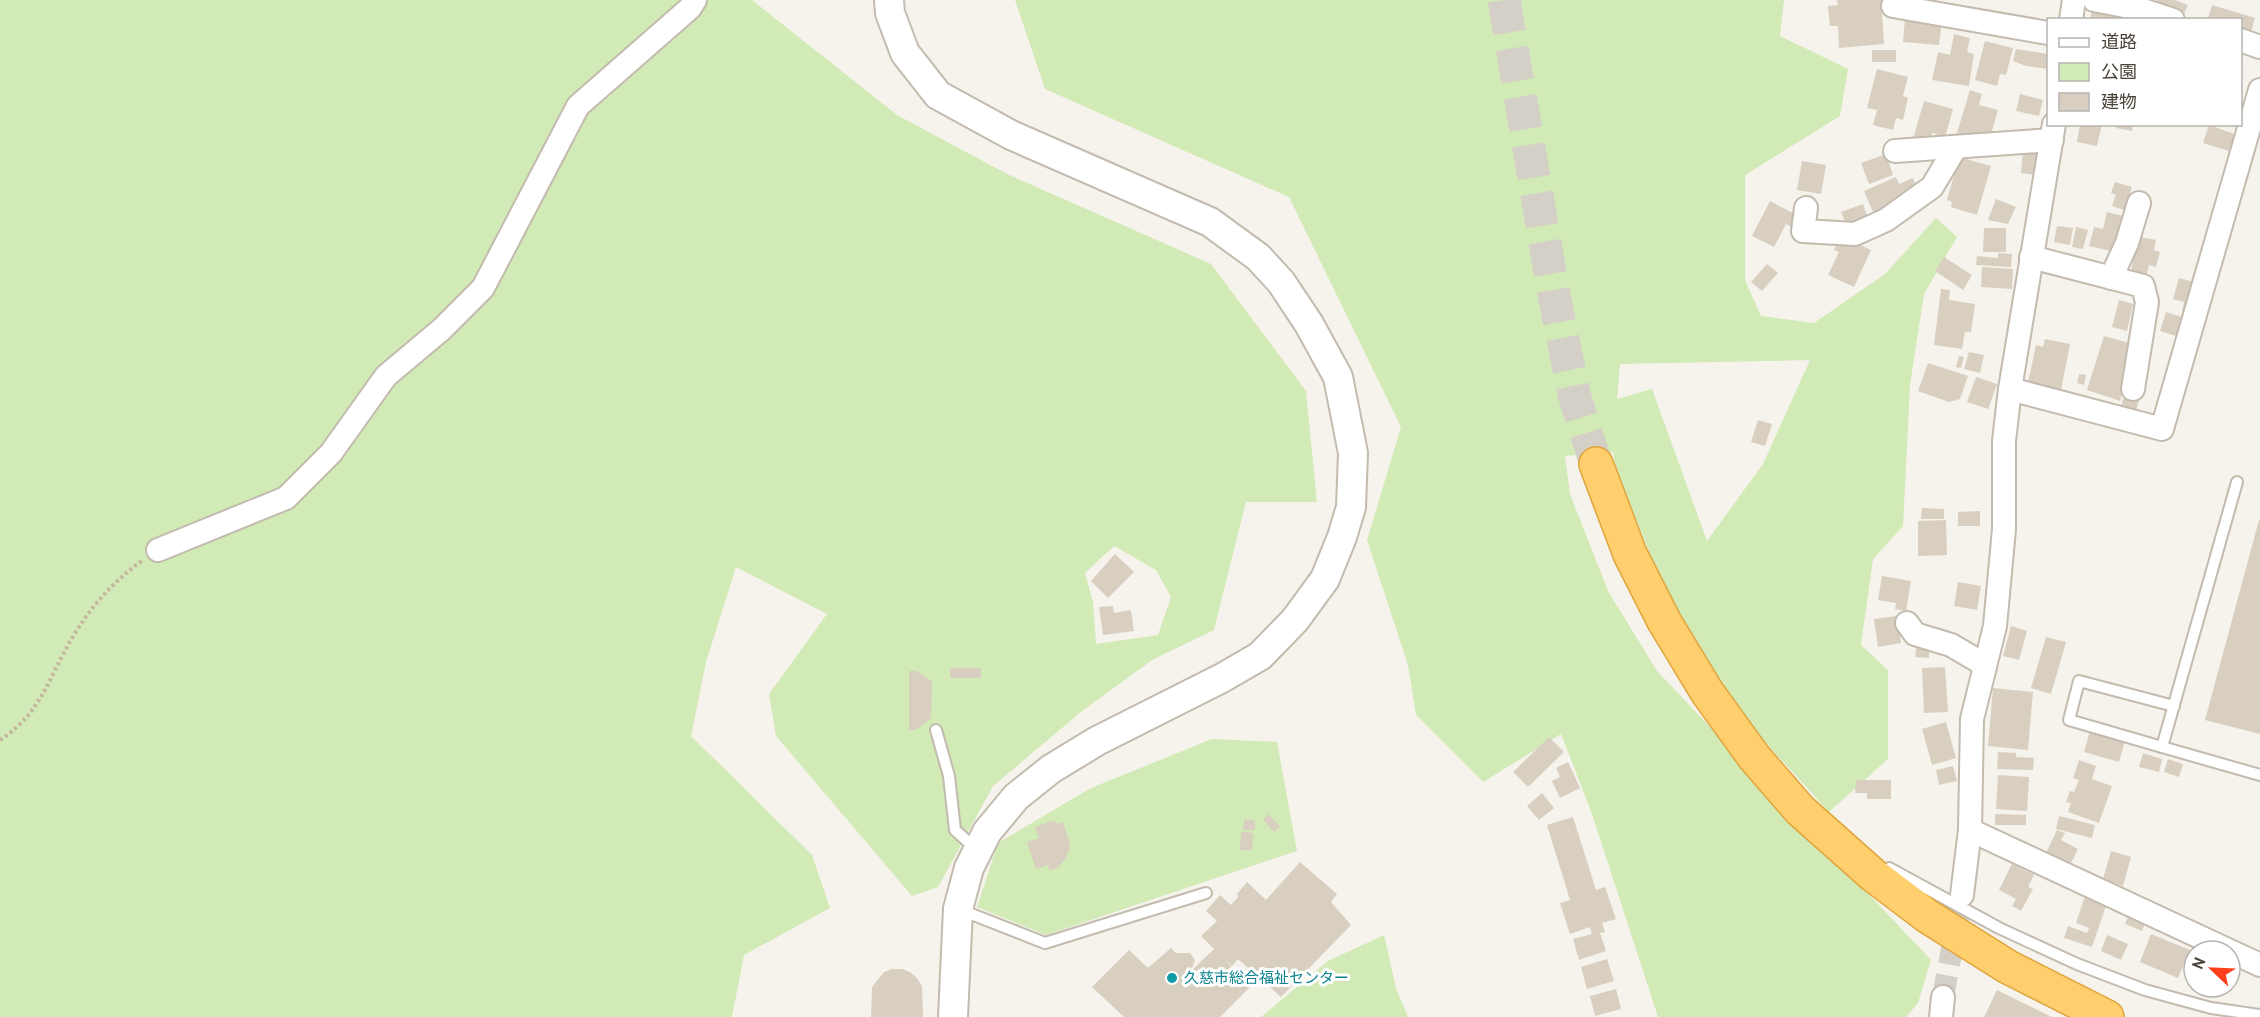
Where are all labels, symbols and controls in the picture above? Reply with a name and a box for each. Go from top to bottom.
legend [2047,18,2242,126]
text: 道路 [2101,30,2137,53]
text: 公園 [2101,60,2137,83]
text: 建物 [2101,90,2137,113]
north arrow [2182,939,2242,999]
text: N [2187,954,2209,972]
place label: 久慈市総合福祉センター [1184,968,1349,987]
marker: 久慈市総合福祉センター [1165,971,1179,985]

